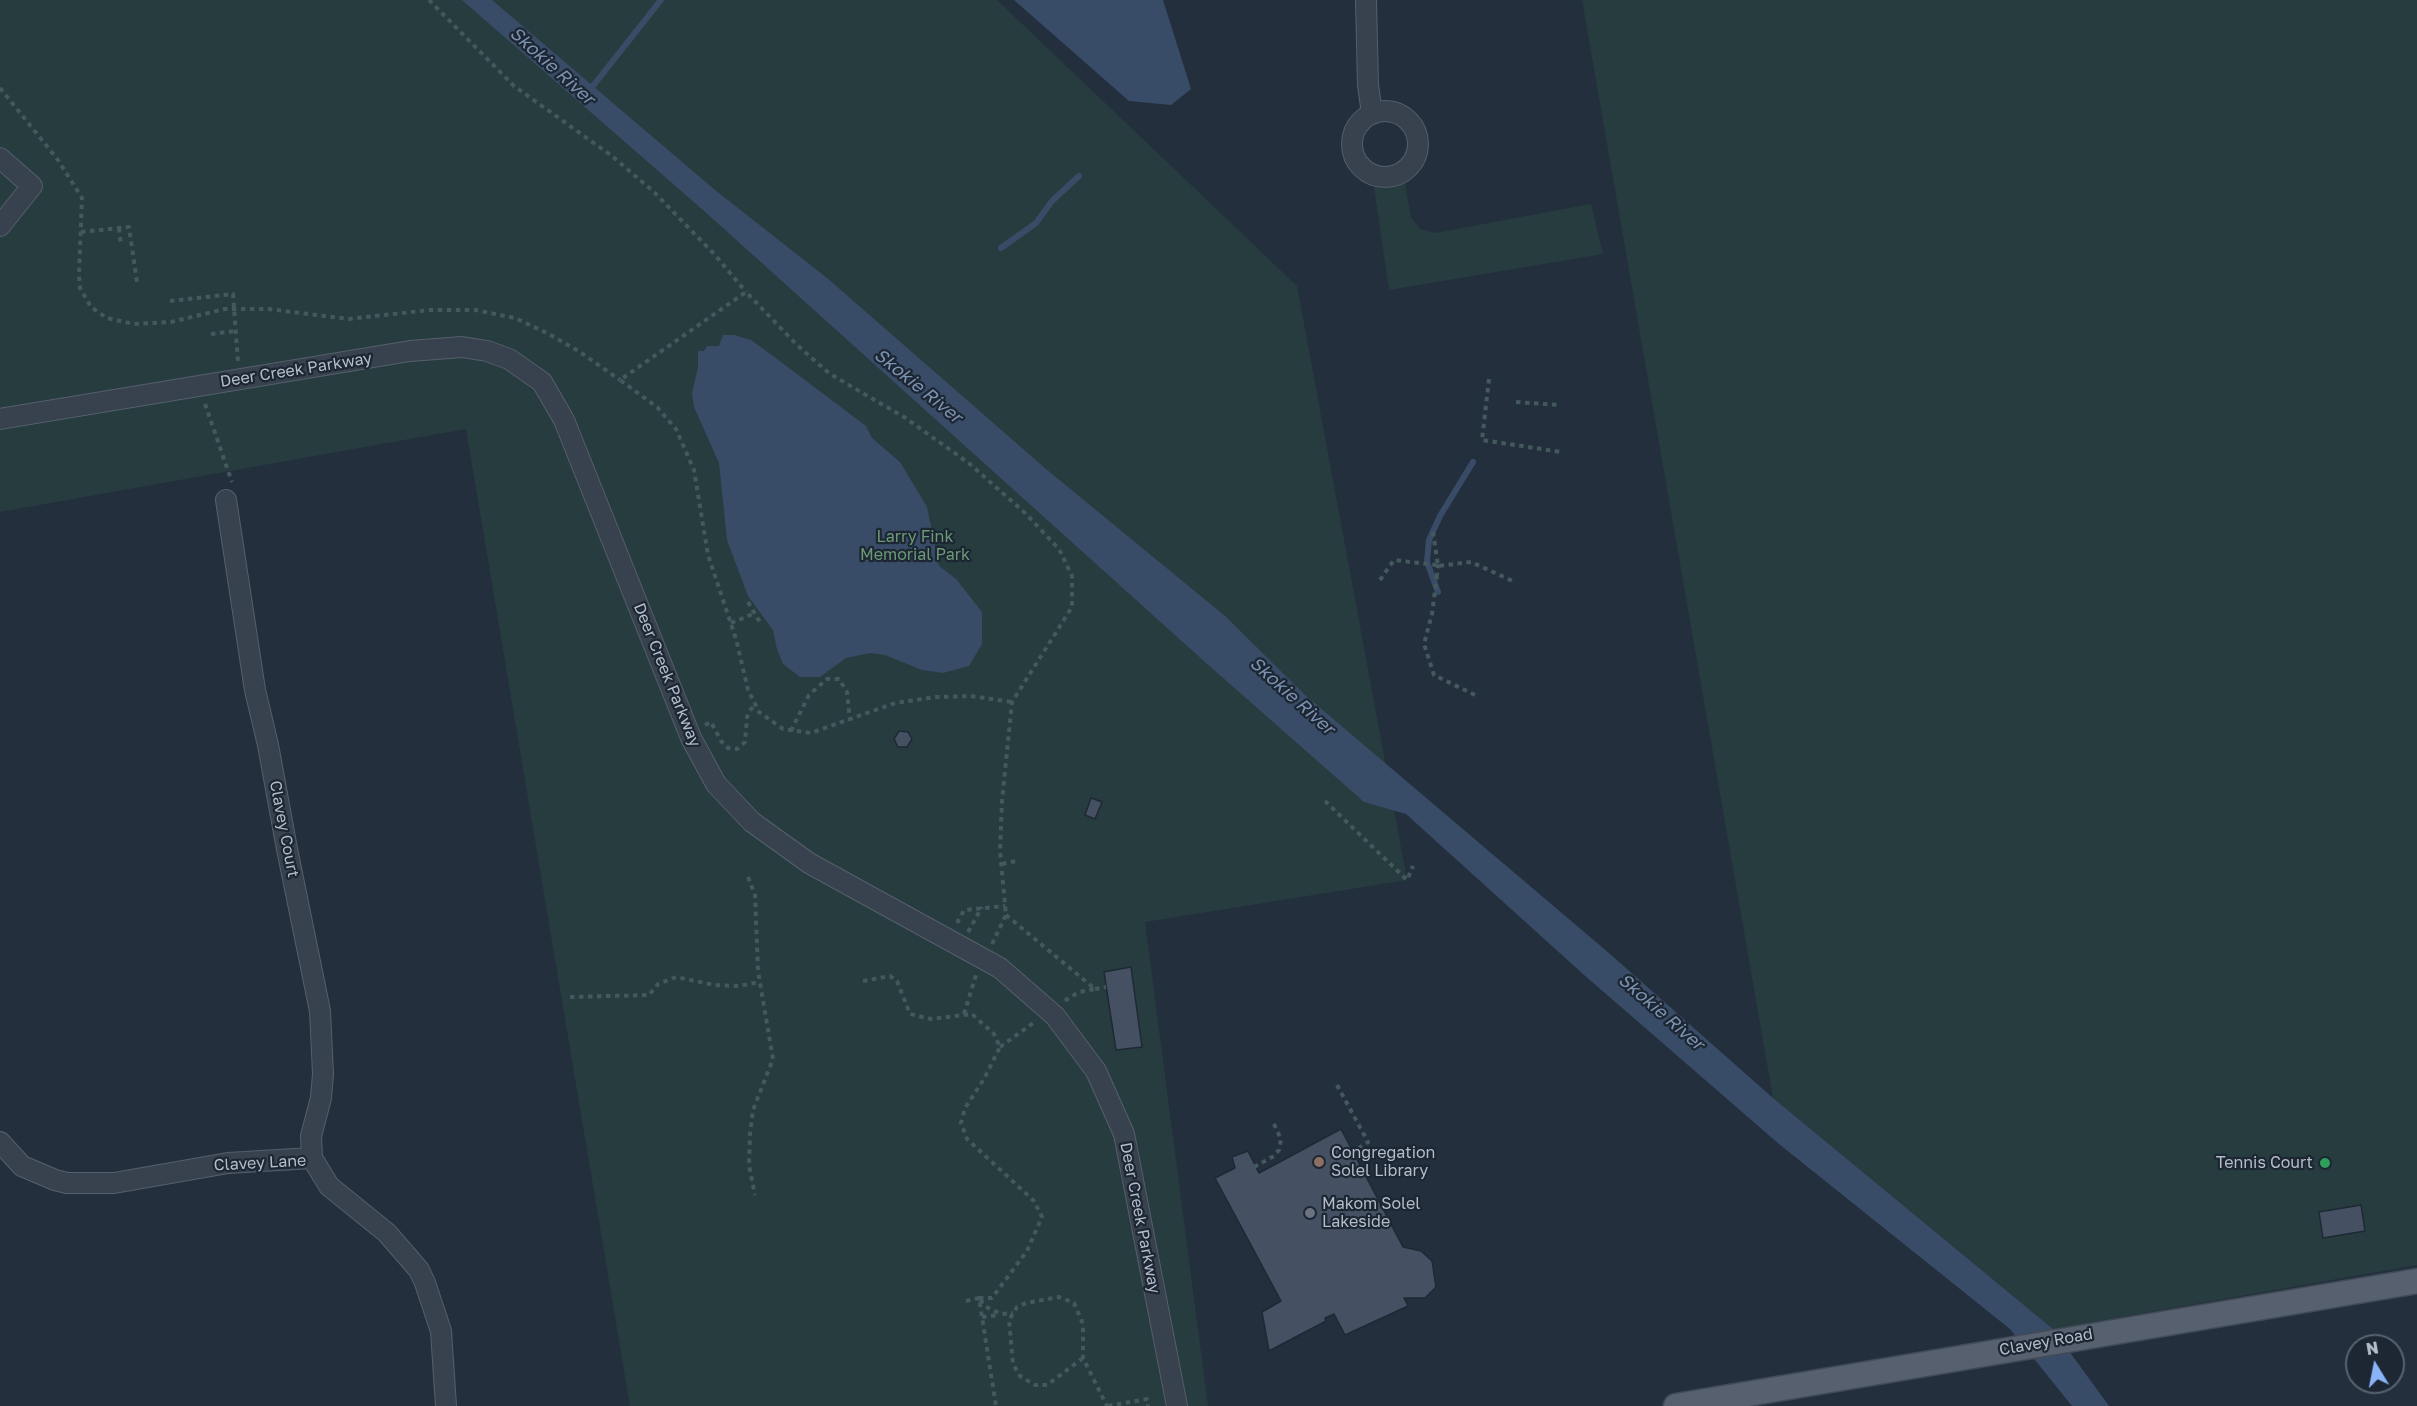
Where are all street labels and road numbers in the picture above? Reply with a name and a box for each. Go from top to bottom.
street label: Deer Creek Parkway [219,348,373,392]
street label: Deer Creek Parkway [629,600,705,750]
street label: Clavey Court [265,779,303,879]
street label: Deer Creek Parkway [1116,1141,1164,1295]
street label: Clavey Lane [213,1151,307,1175]
street label: Clavey Road [1998,1324,2094,1360]

